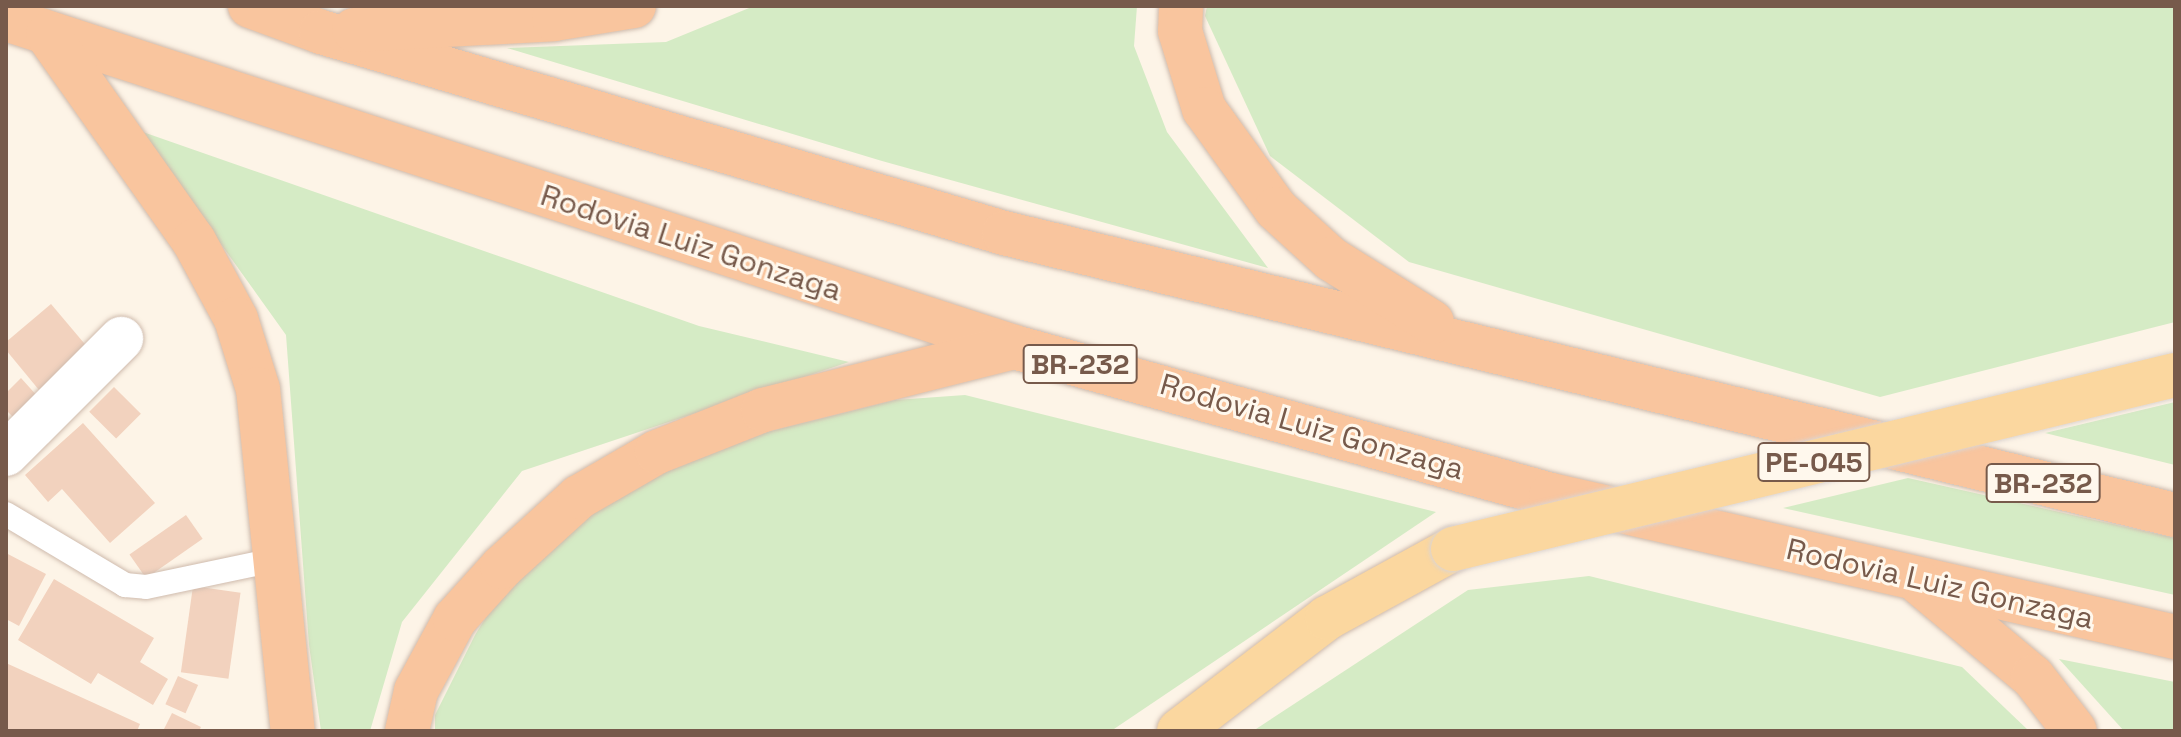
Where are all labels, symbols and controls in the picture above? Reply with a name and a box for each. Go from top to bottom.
street label: Rodovia Luiz Gonzaga [536,177,846,309]
road number: BR-232 [1022,340,1138,388]
street label: Rodovia Luiz Gonzaga [1156,366,1468,488]
road number: PE-045 [1756,438,1872,486]
road number: BR-232 [1985,459,2101,507]
street label: Rodovia Luiz Gonzaga [1783,531,2097,637]

